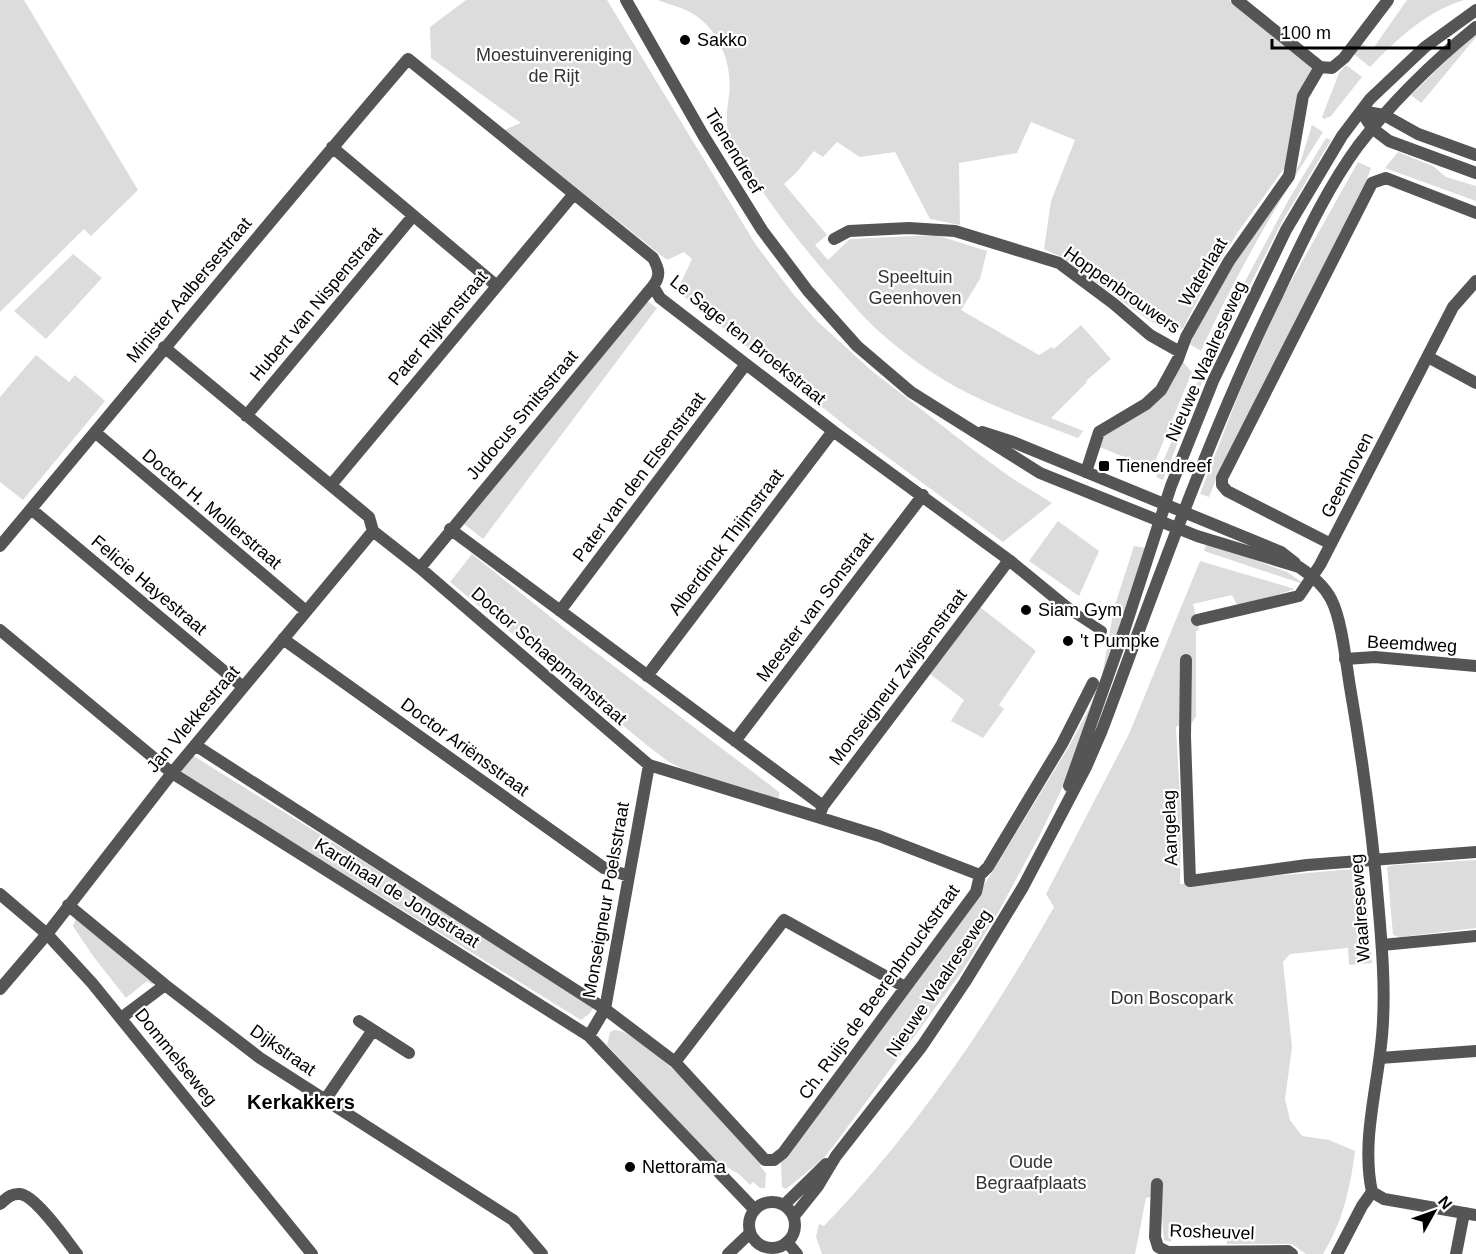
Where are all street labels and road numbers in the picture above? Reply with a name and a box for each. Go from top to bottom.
street label: Tienendreef [701,105,768,198]
street label: Minister Aalbersestraat [122,213,256,367]
street label: Hubert van Nispenstraat [246,223,386,385]
street label: Waterlaat [1175,234,1231,310]
street label: Hoppenbrouwers [1060,242,1184,338]
street label: Pater Rijkenstraat [384,267,492,389]
street label: Le Sage ten Broekstraat [666,271,830,409]
street label: Nieuwe Waalreseweg [1162,278,1250,444]
street label: Judocus Smitsstraat [462,346,582,484]
street label: Pater van den Elsenstraat [569,388,709,566]
street label: Geenhoven [1317,429,1377,521]
street label: Doctor H. Mollerstraat [139,445,285,573]
street label: Alberdinck Thijmstraat [665,465,787,619]
street label: Meester van Sonstraat [753,529,877,685]
street label: Felicie Hayestraat [87,531,211,639]
street label: Doctor Schaepmanstraat [467,583,631,729]
street label: Monseigneur Zwijsenstraat [825,585,971,769]
street label: Beemdweg [1367,632,1457,656]
street label: Jan Vlekkestraat [143,662,243,776]
street label: Doctor Ariënsstraat [397,694,533,800]
street label: Aangelag [1159,790,1181,866]
street label: Monseigneur Poelsstraat [579,800,633,1000]
street label: Kardinaal de Jongstraat [311,834,483,952]
street label: Waalreseweg [1346,853,1374,963]
street label: Ch. Ruijs de Beerenbrouckstraat [794,881,964,1103]
street label: Nieuwe Waalreseweg [882,906,996,1060]
street label: Dommelseweg [131,1004,221,1110]
street label: Dijkstraat [247,1020,319,1080]
street label: Rosheuvel [1169,1221,1255,1243]

